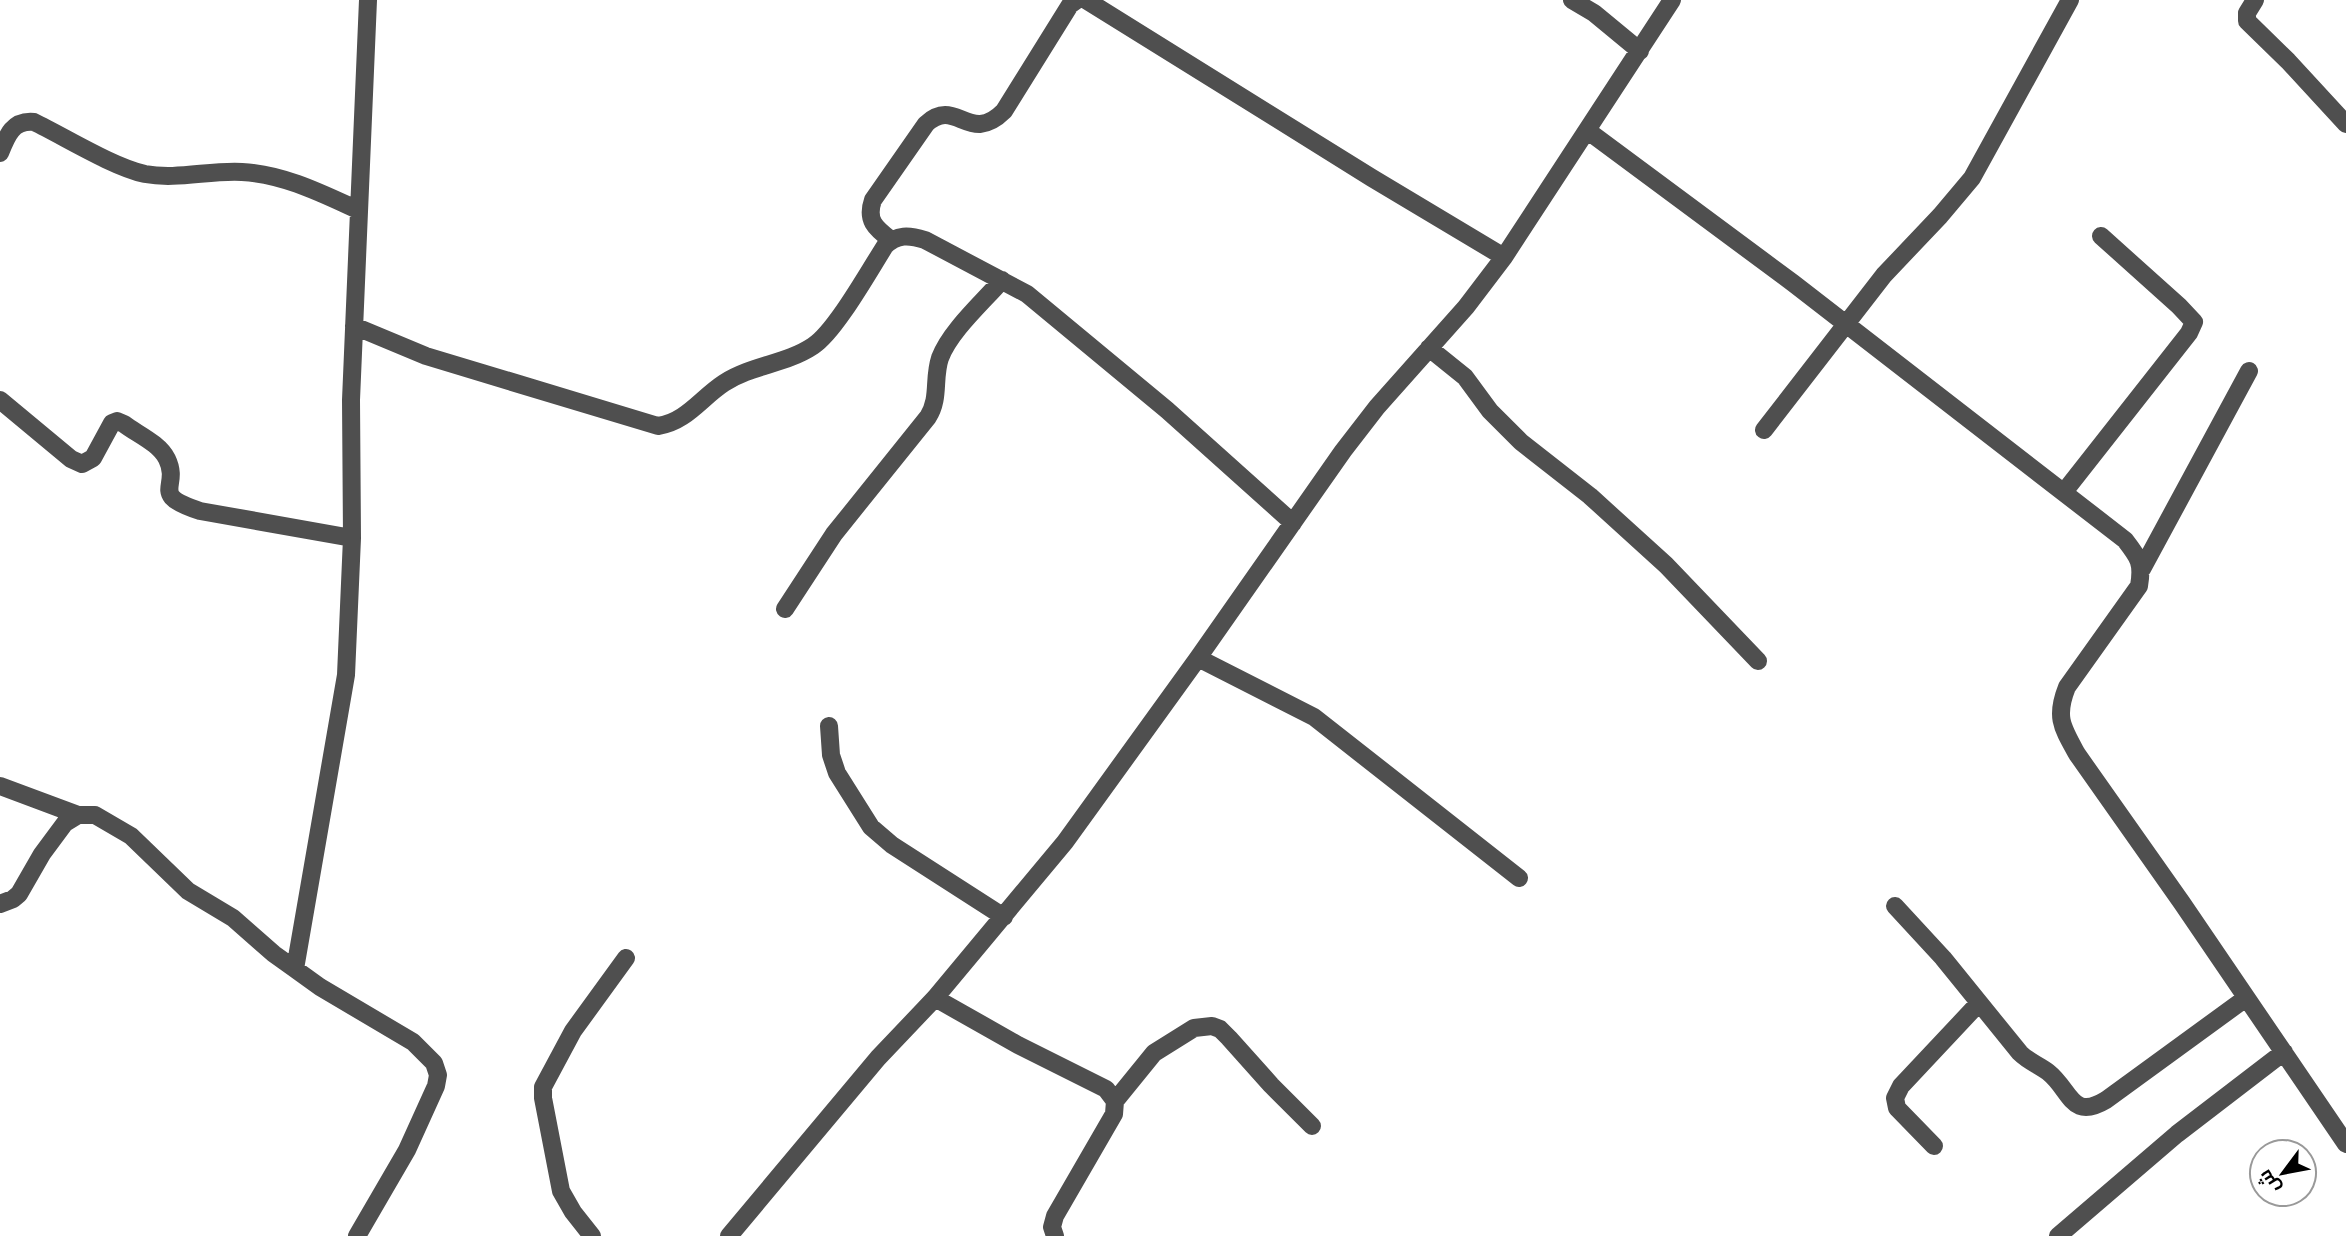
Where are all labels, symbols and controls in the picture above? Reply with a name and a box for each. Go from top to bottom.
north arrow [2248,1138,2318,1208]
text: ش [2251,1164,2287,1199]

